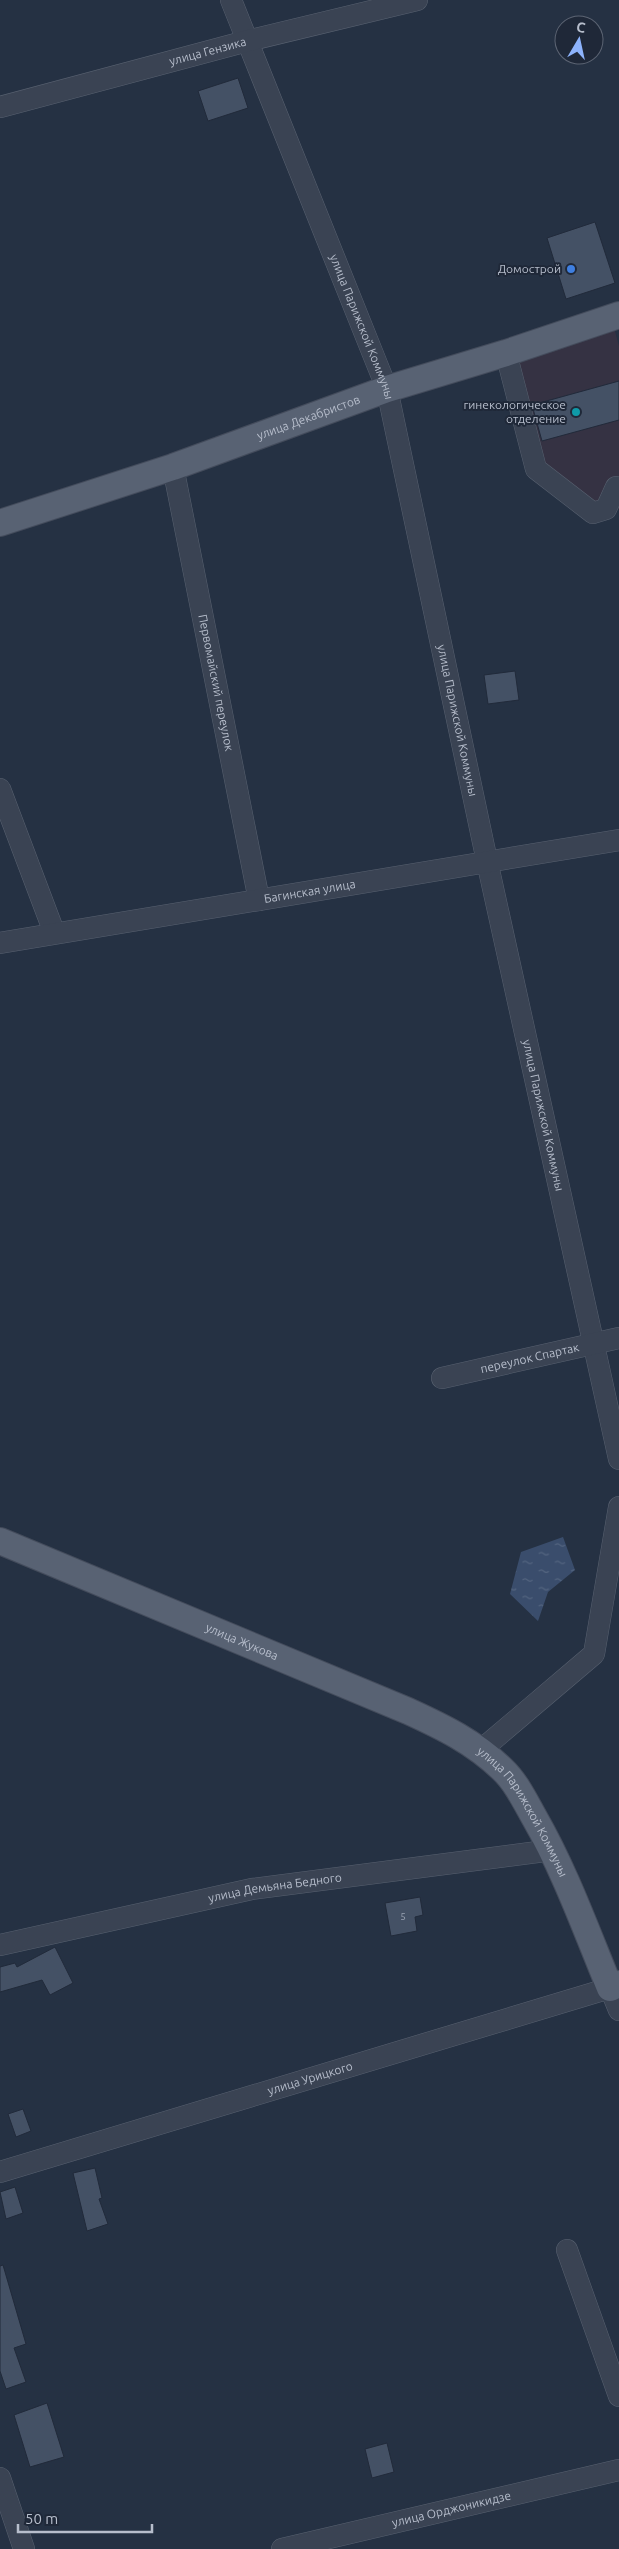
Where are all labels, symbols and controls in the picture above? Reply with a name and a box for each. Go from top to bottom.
north arrow [554,15,604,65]
text: С [575,19,587,36]
street label: улица Гензика [168,35,248,68]
street label: улица Парижской Коммуны [328,252,396,400]
place label: Домострой [498,262,561,275]
marker: Домострой [565,263,577,275]
street label: улица Декабристов [255,392,362,442]
place label: гинекологическое отделение [463,398,566,425]
marker: гинекологическое отделение [570,406,582,418]
street label: Первомайский переулок [196,613,236,752]
street label: улица Парижской Коммуны [435,643,480,797]
street label: Багинская улица [263,877,356,905]
street label: улица Парижской Коммуны [521,1038,567,1192]
street label: переулок Спартак [479,1340,580,1375]
street label: улица Жукова [204,1620,280,1662]
street label: улица Парижской Коммуны [475,1744,570,1879]
street label: улица Демьяна Бедного [207,1870,342,1905]
house number: 5 [400,1911,406,1922]
street label: улица Урицкого [266,2059,354,2097]
street label: улица Орджоникидзе [391,2489,512,2529]
scale bar [18,2502,151,2534]
text: 50 m [25,2510,58,2527]

